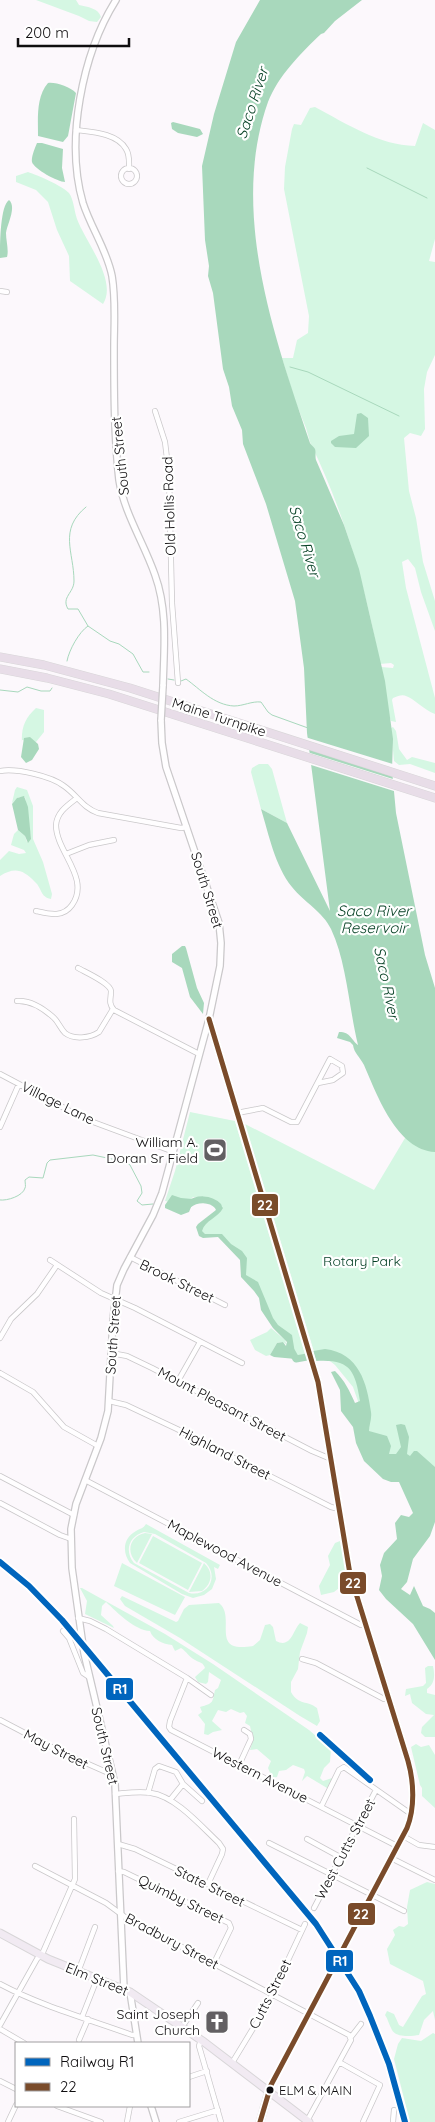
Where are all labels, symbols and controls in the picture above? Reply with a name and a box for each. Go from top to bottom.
scale bar [18,15,129,47]
text: 200 m [25,23,69,42]
water label: Saco River [232,63,273,141]
street label: South Street [107,415,133,496]
street label: Old Hollis Road [158,456,180,556]
water label: Saco River [285,503,326,581]
street label: Maine Turnpike [170,693,268,741]
street label: South Street [187,850,227,931]
water label: Saco River Reservoir [337,901,413,937]
water label: Saco River [370,945,404,1023]
street label: Village Lane [18,1078,98,1129]
place label: William A. Doran Sr Field [106,1133,198,1167]
sports icon: William A. Doran Sr Field [202,1137,228,1163]
line badge: 22 [251,1193,279,1217]
text: 22 [257,1196,273,1214]
park label: Rotary Park [323,1252,401,1270]
street label: Brook Street [137,1255,217,1307]
street label: South Street [101,1295,125,1375]
street label: Mount Pleasant Street [155,1363,289,1446]
street label: Highland Street [176,1422,274,1484]
street label: Maplewood Avenue [165,1515,285,1591]
line badge: 22 [339,1571,367,1595]
text: 22 [345,1574,361,1592]
line badge: R1 [105,1677,134,1701]
text: R1 [112,1680,128,1698]
street label: South Street [87,1705,123,1787]
street label: May Street [21,1725,92,1773]
street label: Western Avenue [209,1743,311,1807]
street label: West Cutts Street [311,1795,379,1903]
street label: State Street [172,1861,248,1911]
street label: Quimby Street [135,1871,227,1928]
line badge: 22 [347,1902,376,1926]
text: 22 [353,1905,369,1923]
street label: Bradbury Street [122,1909,222,1973]
line badge: R1 [325,1949,354,1973]
text: R1 [332,1952,348,1970]
street label: Cutts Street [245,1956,295,2032]
street label: Elm Street [63,1958,131,2000]
place label: Saint Joseph Church [117,2005,200,2039]
church icon: Saint Joseph Church [204,2009,230,2035]
legend [15,2042,190,2107]
text: Railway R1 [60,2052,134,2071]
text: 22 [60,2077,77,2096]
place label: ELM & MAIN [279,2082,352,2098]
marker: ELM & MAIN [265,2085,275,2095]

